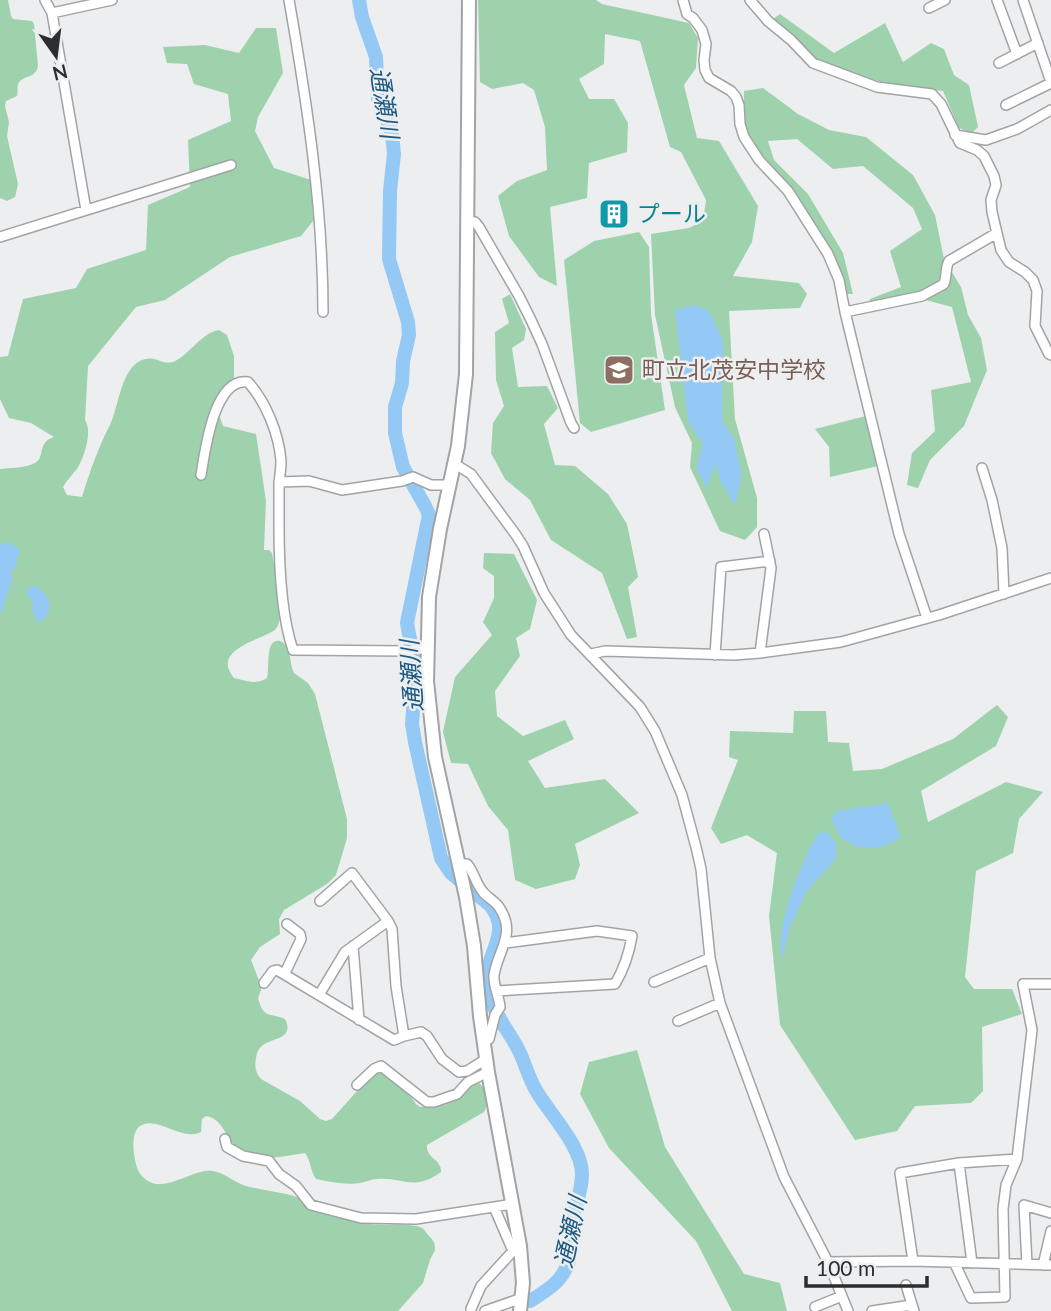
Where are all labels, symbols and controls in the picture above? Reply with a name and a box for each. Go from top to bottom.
north arrow [21,21,91,91]
text: N [50,60,70,86]
water label: 通瀬川 [366,65,406,144]
building icon: プール [597,197,631,231]
place label: プール [637,199,706,227]
school or university icon: 町立北茂安中学校 [602,353,636,387]
place label: 町立北茂安中学校 [642,355,826,383]
water label: 通瀬川 [393,636,427,713]
water label: 通瀬川 [548,1191,592,1270]
scale bar [806,1244,927,1288]
text: 100 m [816,1255,875,1280]

